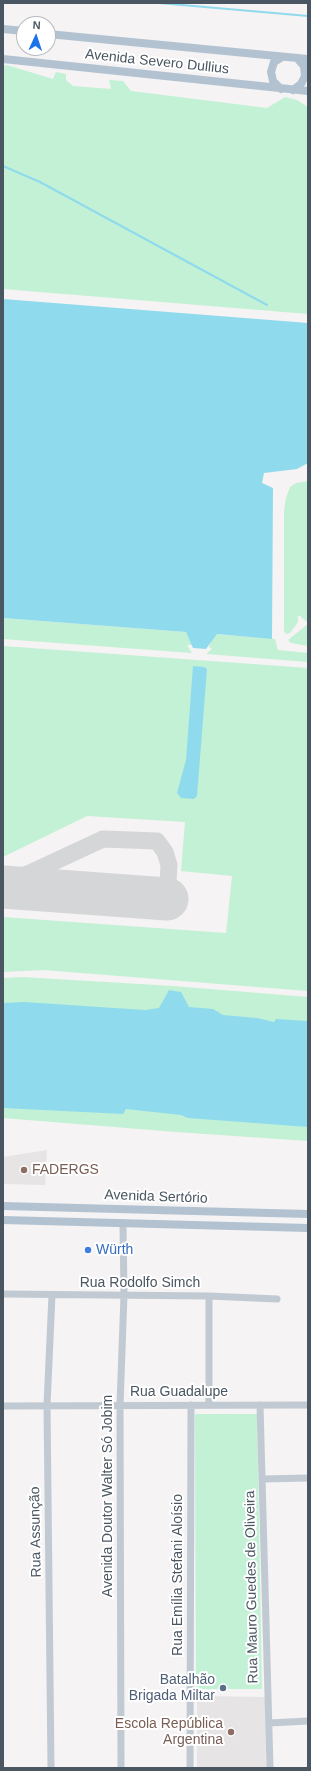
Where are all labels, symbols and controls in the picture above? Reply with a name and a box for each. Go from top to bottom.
north arrow [16,16,56,56]
text: N [32,19,41,31]
street label: Avenida Severo Dullius [84,46,230,78]
place label: FADERGS [32,1162,99,1178]
marker: FADERGS [19,1165,29,1175]
street label: Avenida Sertório [104,1187,208,1207]
place label: Würth [96,1242,133,1258]
marker: Würth [83,1245,93,1255]
street label: Rua Rodolfo Simch [80,1275,200,1291]
street label: Rua Guadalupe [130,1384,228,1400]
street label: Avenida Doutor Walter Só Jobim [100,1395,116,1597]
street label: Rua Assunção [27,1486,45,1578]
street label: Rua Mauro Guedes de Oliveira [242,1490,262,1684]
street label: Rua Emília Stefani Aloísio [170,1494,186,1656]
place label: Batalhão Brigada Miltar [129,1672,215,1704]
marker: Batalhão Brigada Miltar [218,1683,228,1693]
place label: Escola República Argentina [115,1716,223,1748]
marker: Escola República Argentina [226,1727,236,1737]

